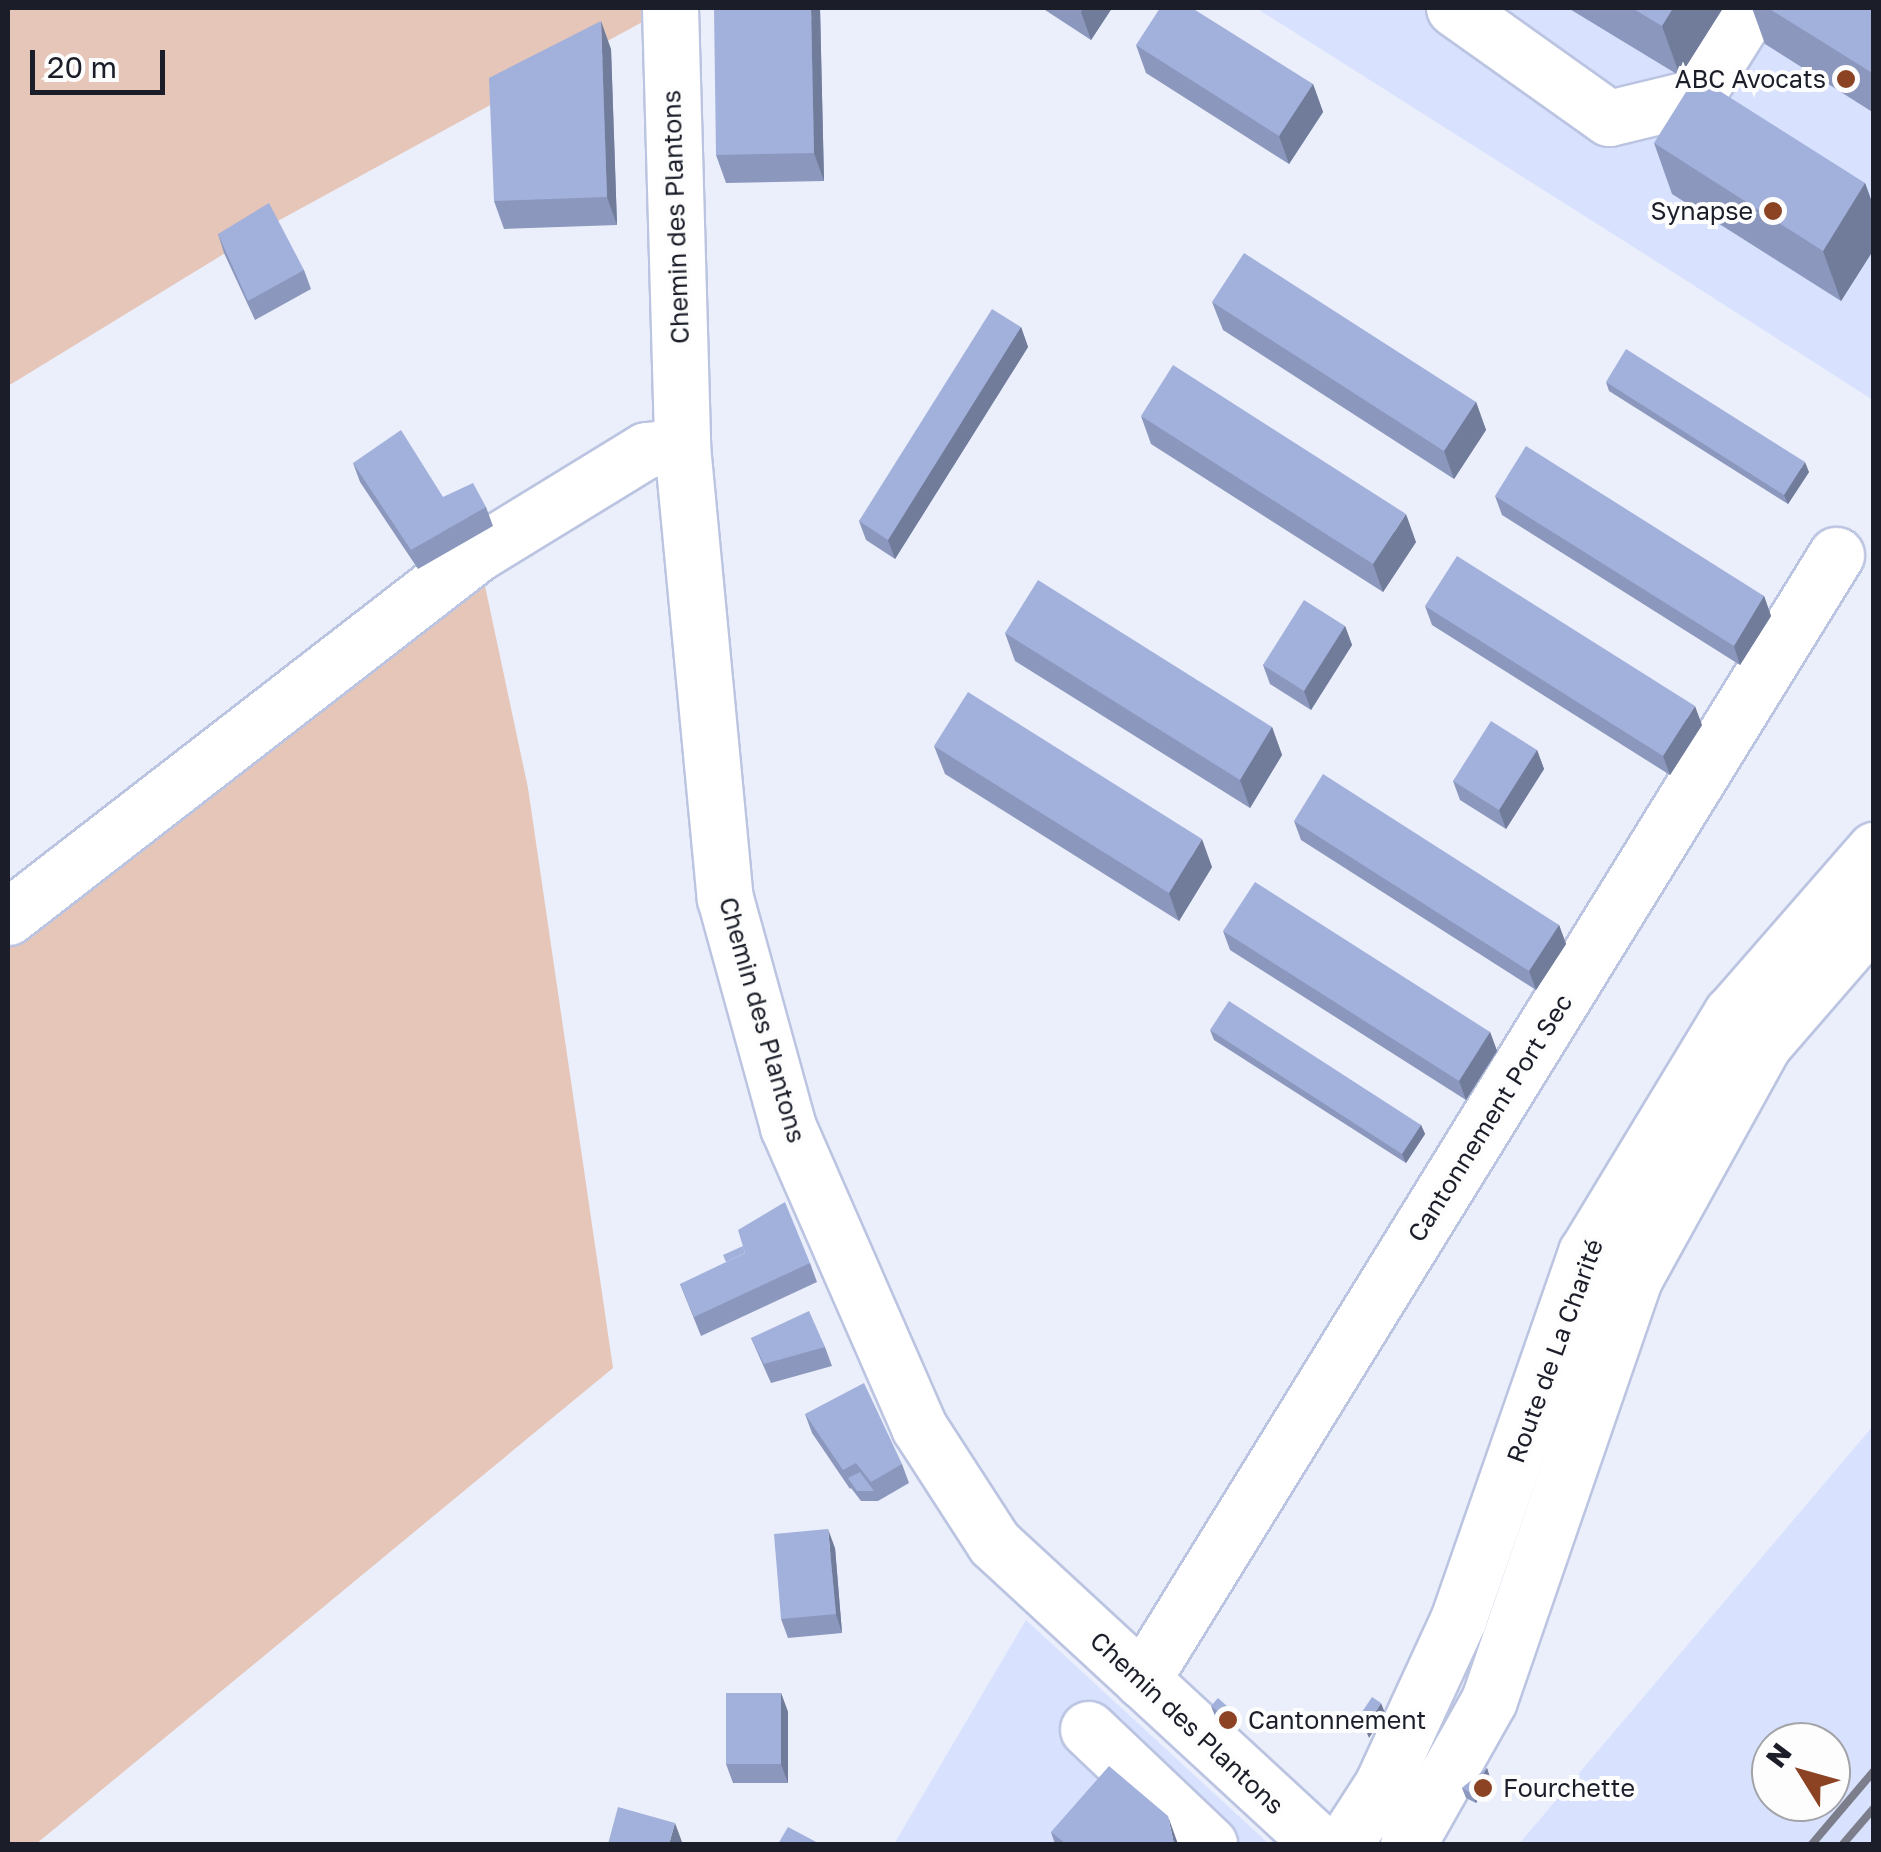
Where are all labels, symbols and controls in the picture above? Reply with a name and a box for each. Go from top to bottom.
scale bar [35,30,170,92]
text: 20 m [47,49,117,85]
place label: ABC Avocats [1675,64,1826,94]
marker: ABC Avocats [1835,68,1857,90]
street label: Chemin des Plantons [657,90,695,344]
place label: Synapse [1651,196,1753,226]
marker: Synapse [1762,200,1784,222]
street label: Chemin des Plantons [713,894,811,1146]
street label: Cantonnement Port Sec [1401,989,1579,1247]
street label: Route de La Charité [1501,1235,1609,1467]
street label: Chemin des Plantons [1084,1625,1290,1821]
place label: Cantonnement [1248,1705,1426,1735]
marker: Cantonnement [1217,1709,1239,1731]
north arrow [1751,1722,1851,1822]
text: N [1759,1736,1798,1773]
place label: Fourchette [1503,1773,1635,1803]
marker: Fourchette [1472,1777,1494,1799]

